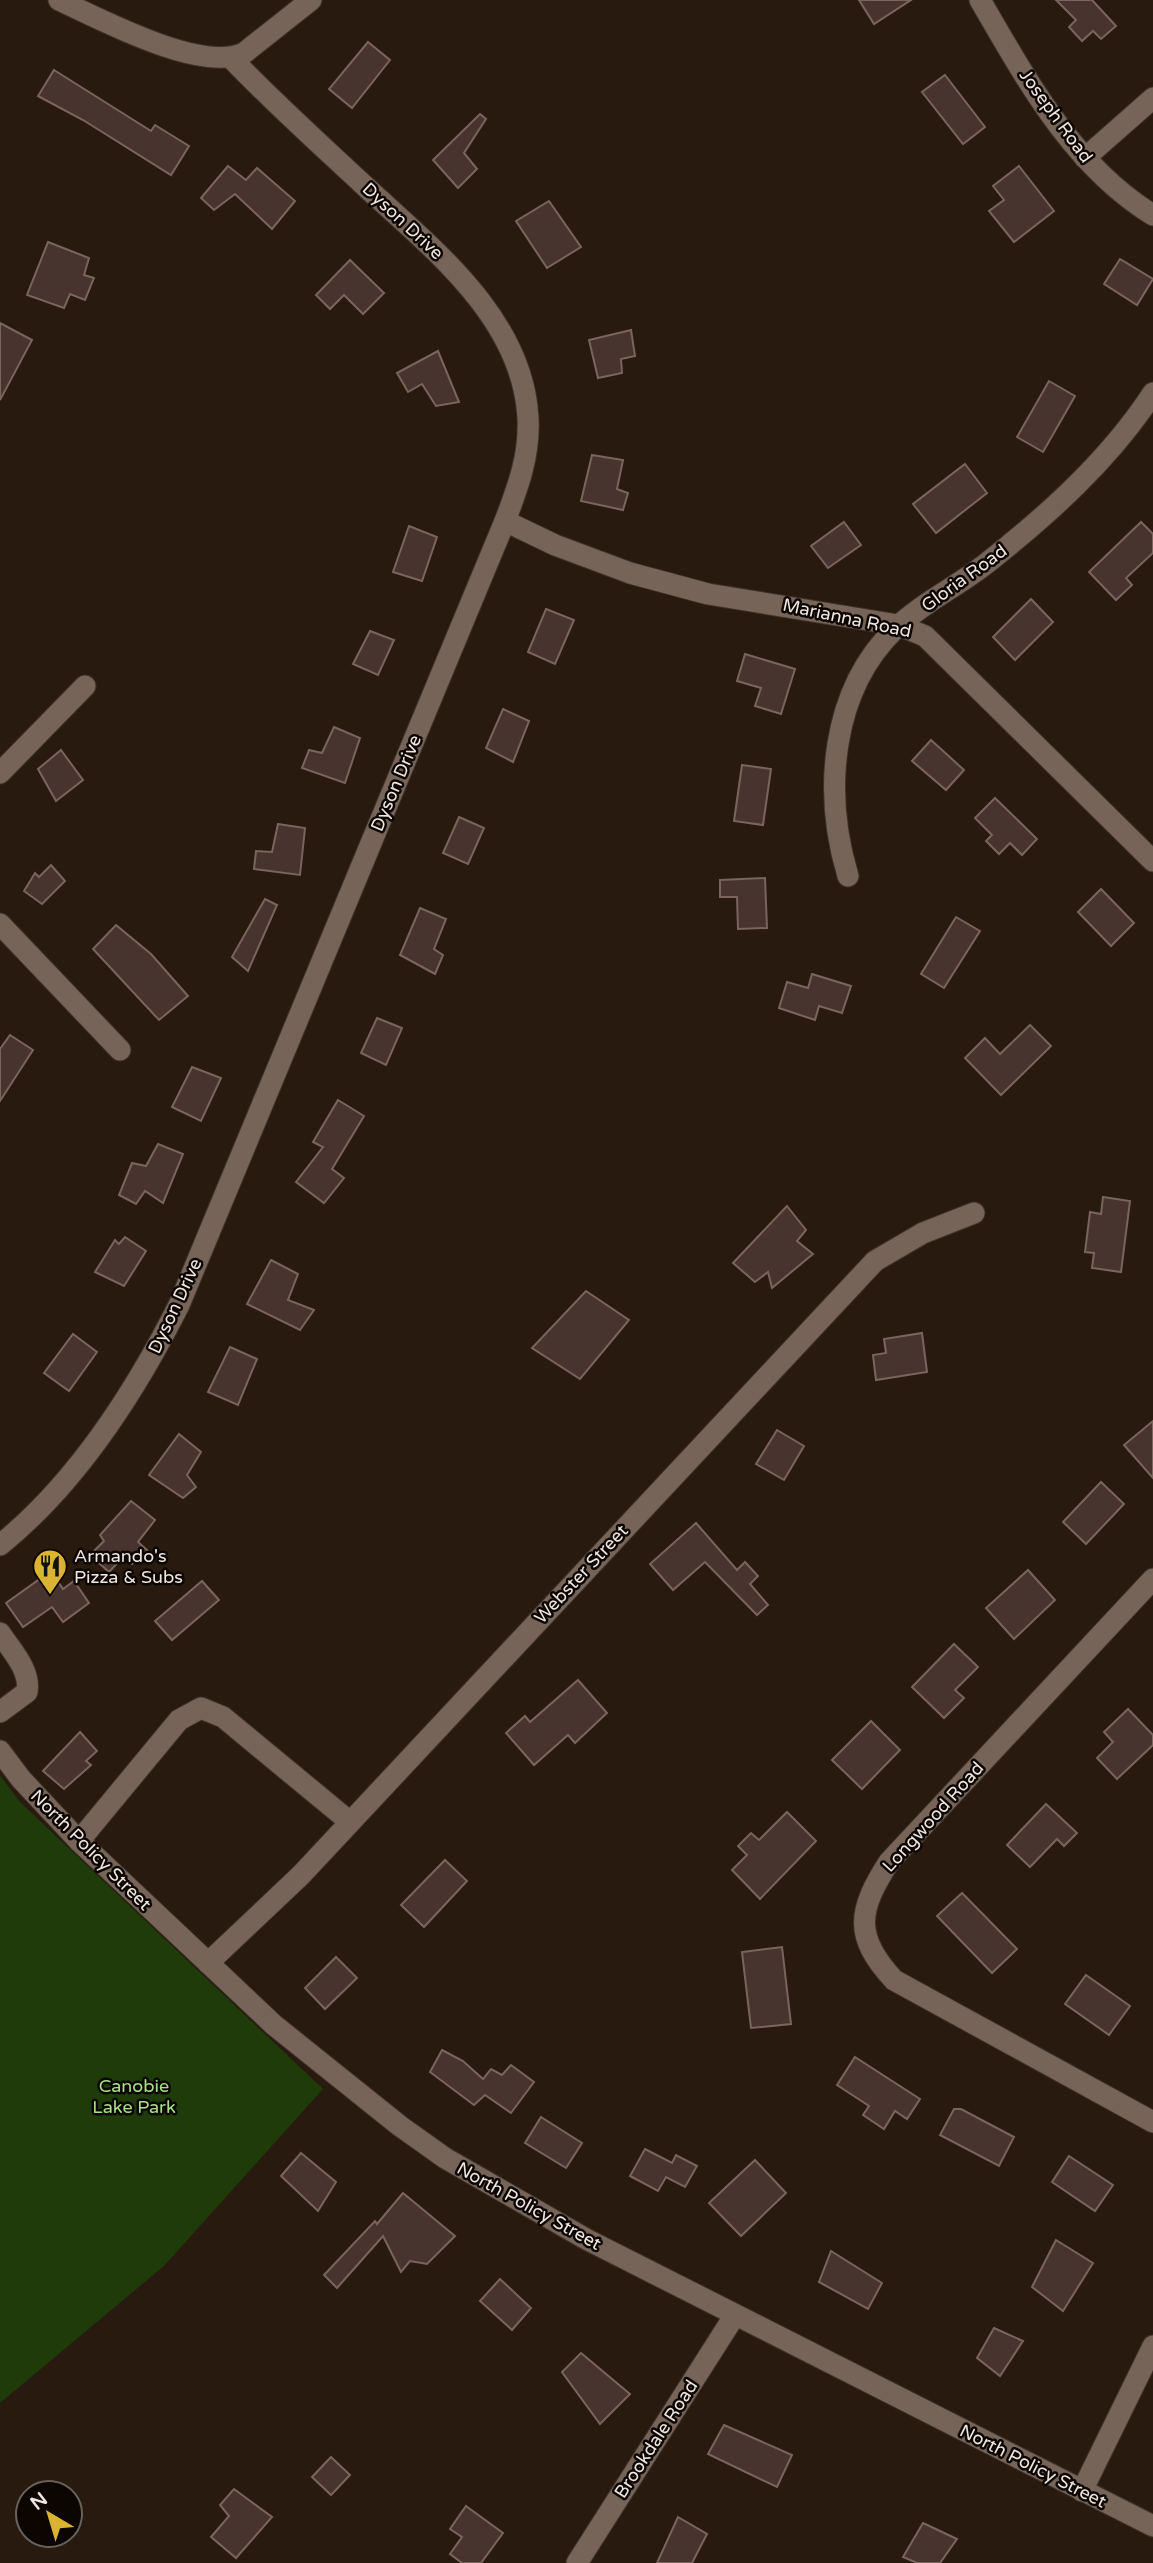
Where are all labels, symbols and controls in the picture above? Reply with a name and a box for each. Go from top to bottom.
street label: Joseph Road [1015,65,1097,167]
street label: Dyson Drive [358,178,448,264]
street label: Gloria Road [917,540,1011,616]
street label: Marianna Road [781,594,913,642]
street label: Dyson Drive [366,731,426,835]
street label: Dyson Drive [143,1255,207,1357]
street label: Webster Street [529,1520,633,1628]
place label: Armando's Pizza & Subs [74,1545,183,1588]
restaurant icon: Armando's Pizza & Subs [31,1547,69,1596]
street label: Longwood Road [878,1757,988,1877]
street label: North Policy Street [26,1785,156,1915]
park label: Canobie Lake Park [92,2075,176,2118]
street label: North Policy Street [453,2157,605,2255]
street label: Brookdale Road [610,2376,702,2502]
street label: North Policy Street [956,2419,1110,2513]
north arrow [14,2479,84,2549]
text: N [26,2488,52,2515]

